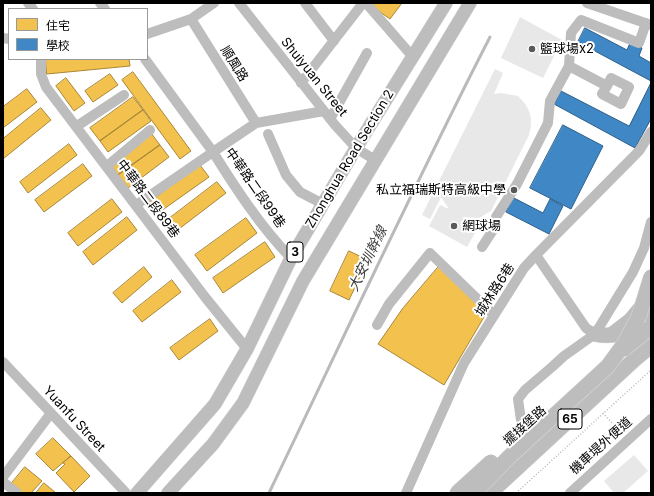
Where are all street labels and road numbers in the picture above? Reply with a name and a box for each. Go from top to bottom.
street label: Shuiyuan Street [277,34,351,120]
street label: 順風路 [217,43,251,85]
street label: Zhonghua Road Section 2 [303,87,397,231]
street label: 中華路二段99巷 [222,145,288,231]
street label: 中華路二段89巷 [113,157,183,241]
road number: 3 [287,242,303,262]
street label: 城林路6巷 [472,261,518,319]
street label: Yuanfu Street [40,383,108,455]
street label: 擺接堡路 [500,403,550,449]
road number: 65 [558,409,582,429]
street label: 機車堤外便道 [567,414,635,478]

